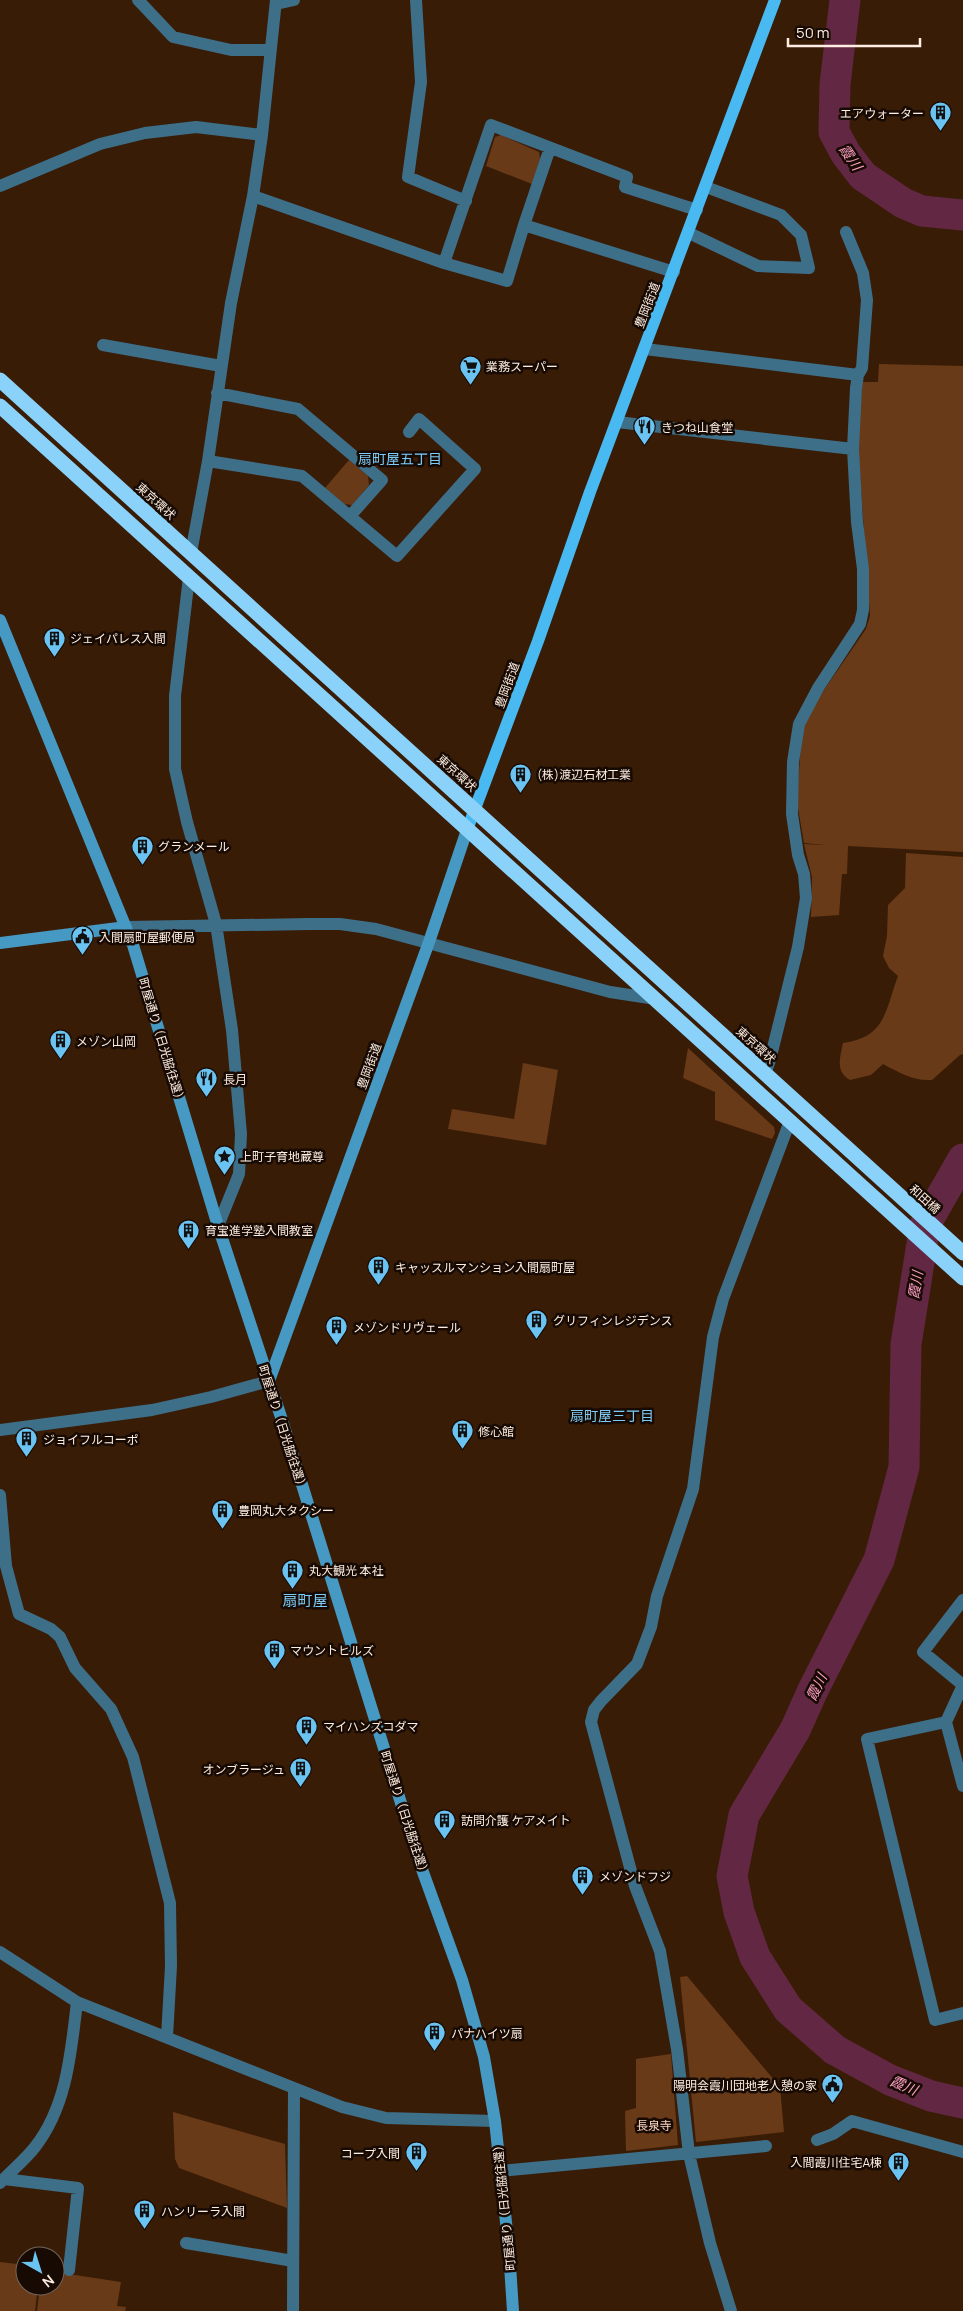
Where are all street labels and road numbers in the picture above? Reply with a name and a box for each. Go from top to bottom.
street label: 豊岡街道 [630,280,664,330]
street label: 東京環状 [132,479,180,523]
street label: 豊岡街道 [491,660,523,710]
street label: 東京環状 [433,751,481,795]
street label: 町屋通り（日光脇往還） [135,975,189,1107]
street label: 東京環状 [732,1023,780,1067]
street label: 豊岡街道 [353,1041,385,1091]
street label: 和田橋 [906,1181,944,1217]
street label: 町屋通り（日光脇往還） [255,1363,311,1493]
street label: 町屋通り（日光脇往還） [377,1749,433,1879]
street label: 町屋通り（日光脇往還） [489,2138,519,2272]

